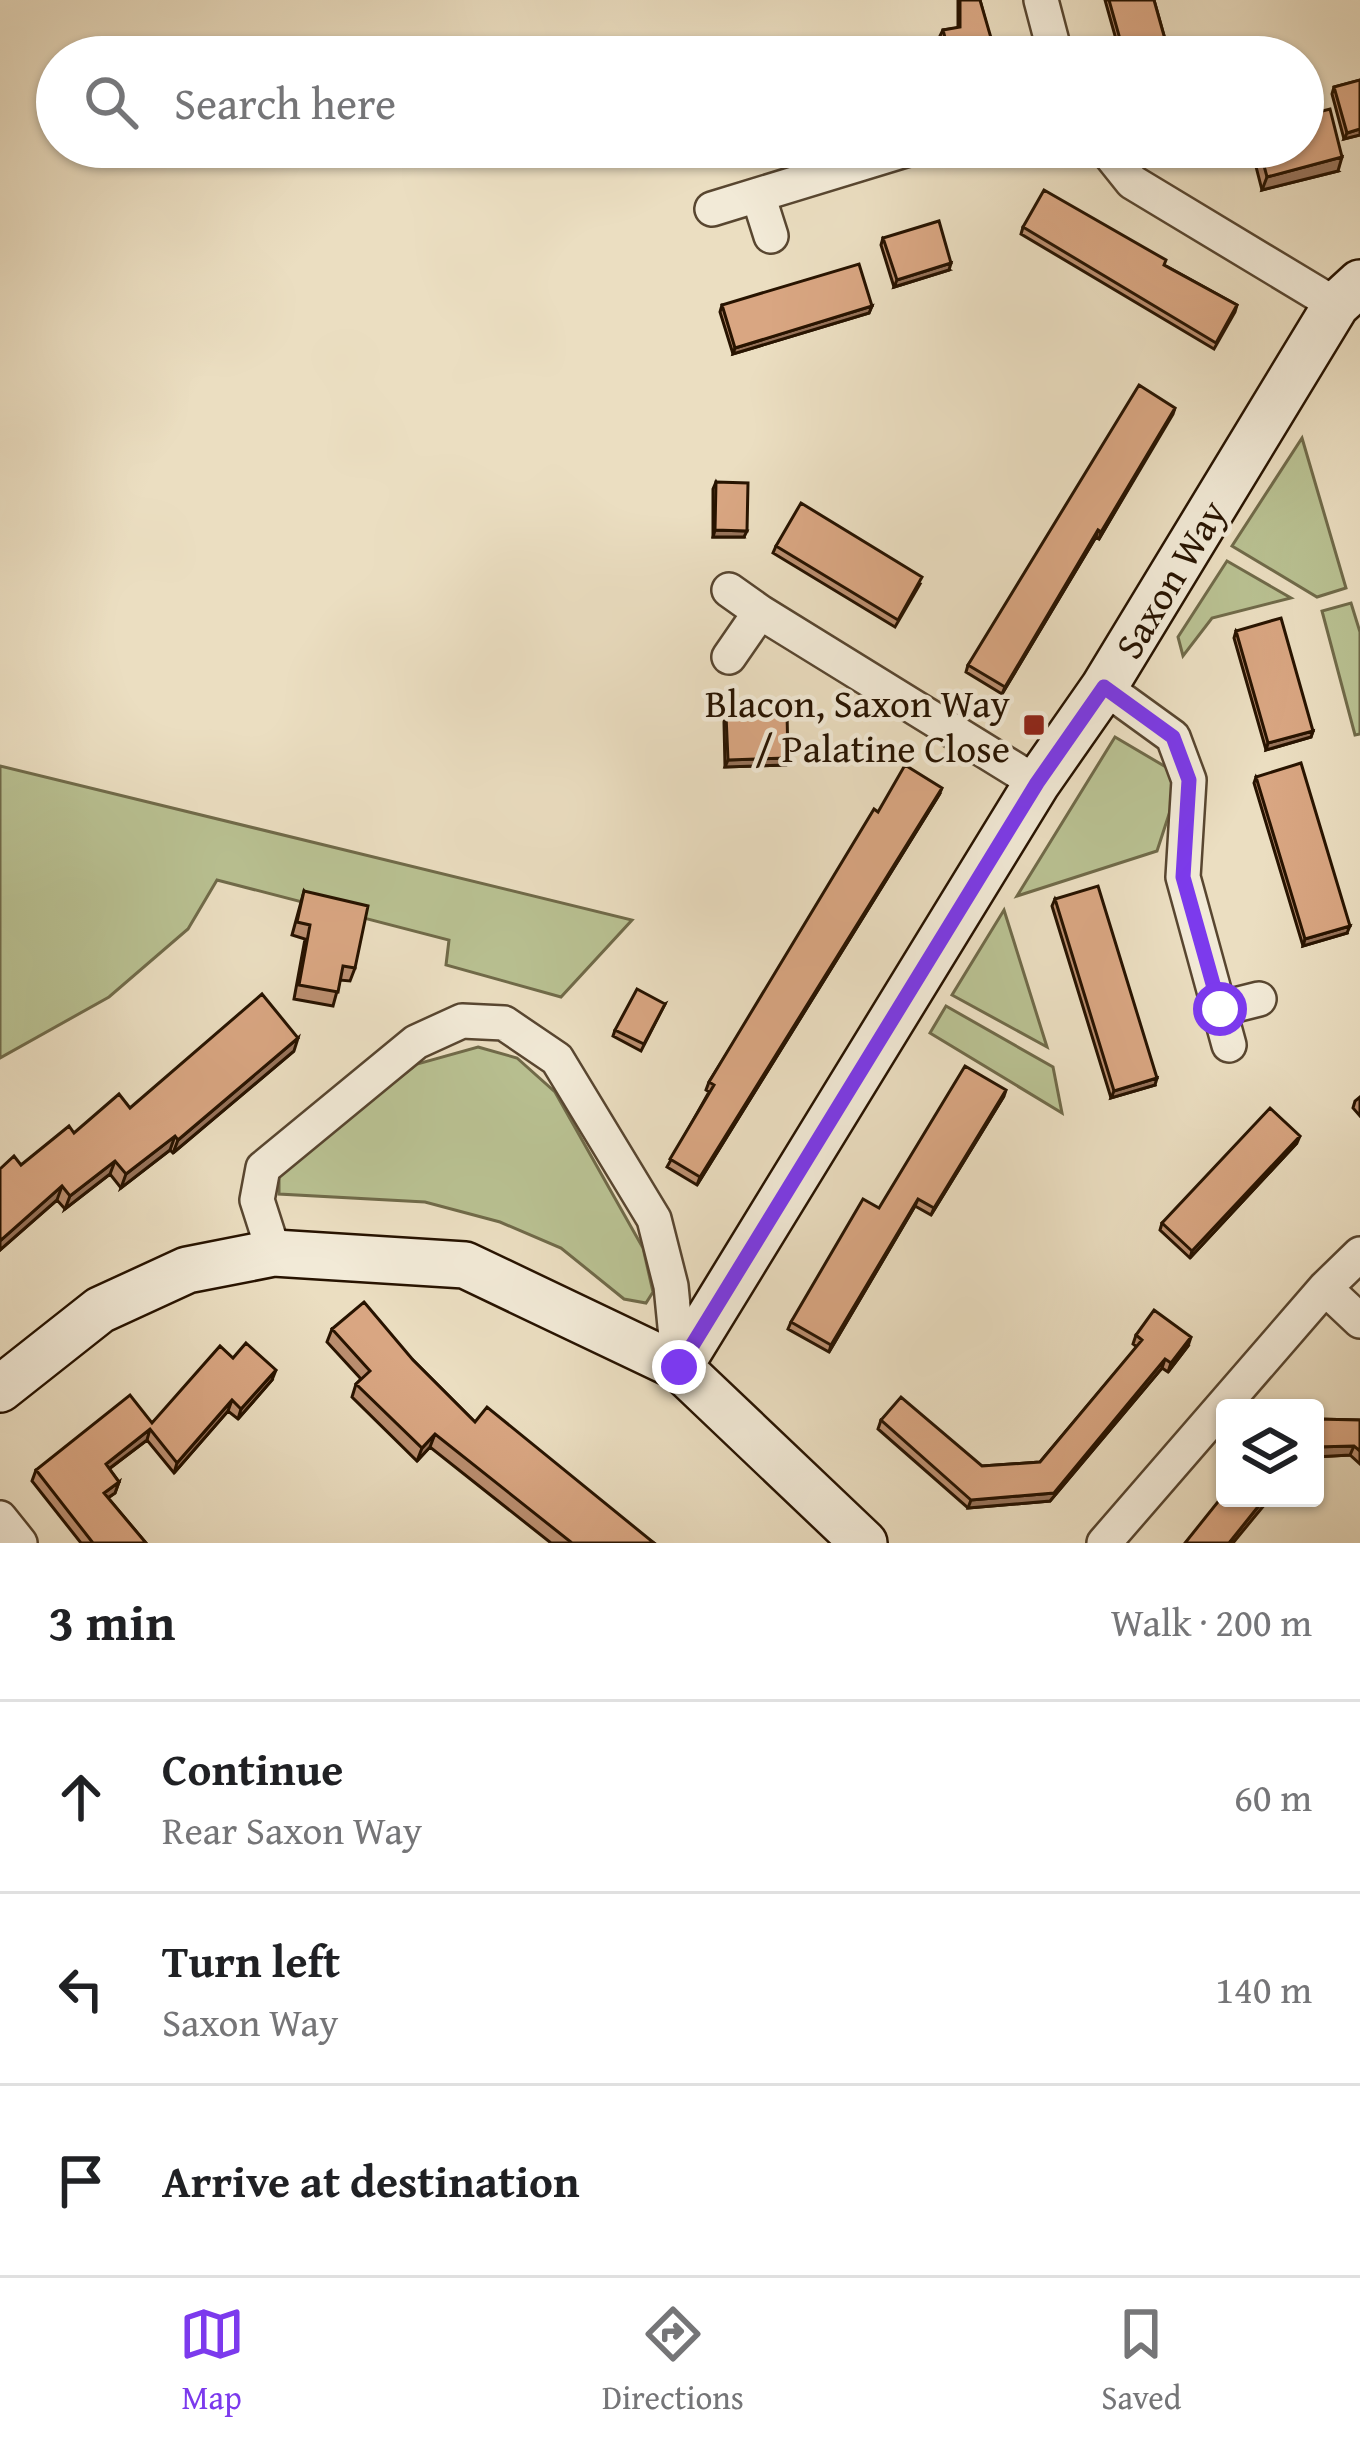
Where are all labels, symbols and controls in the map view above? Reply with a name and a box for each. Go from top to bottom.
search box [36,36,1324,168]
icon: search [78,69,144,135]
text: Search here [174,70,396,135]
street label: Saxon Way [1100,488,1240,669]
place label: Blacon, Saxon Way / Palatine Close [705,674,1011,776]
marker: Blacon, Saxon Way / Palatine Close [1021,712,1047,738]
route start [1193,982,1247,1036]
route end [652,1340,706,1394]
map controls [1216,1399,1324,1507]
button: layers [1216,1399,1324,1507]
text: 3 min [48,1584,175,1659]
text: Walk · 200 m [1111,1593,1312,1650]
text: Continue [162,1736,343,1801]
icon: ahead [48,1764,114,1830]
text: 60 m [1234,1768,1312,1825]
text: Rear Saxon Way [162,1801,422,1858]
text: Turn left [162,1928,340,1993]
icon: left [48,1956,114,2022]
text: 140 m [1215,1960,1312,2017]
text: Saxon Way [162,1993,338,2050]
icon: arrive [48,2148,114,2214]
text: Arrive at destination [162,2148,580,2213]
tab: Map [179,2301,245,2421]
tab: Directions [602,2301,744,2421]
tab: Saved [1101,2301,1181,2421]

